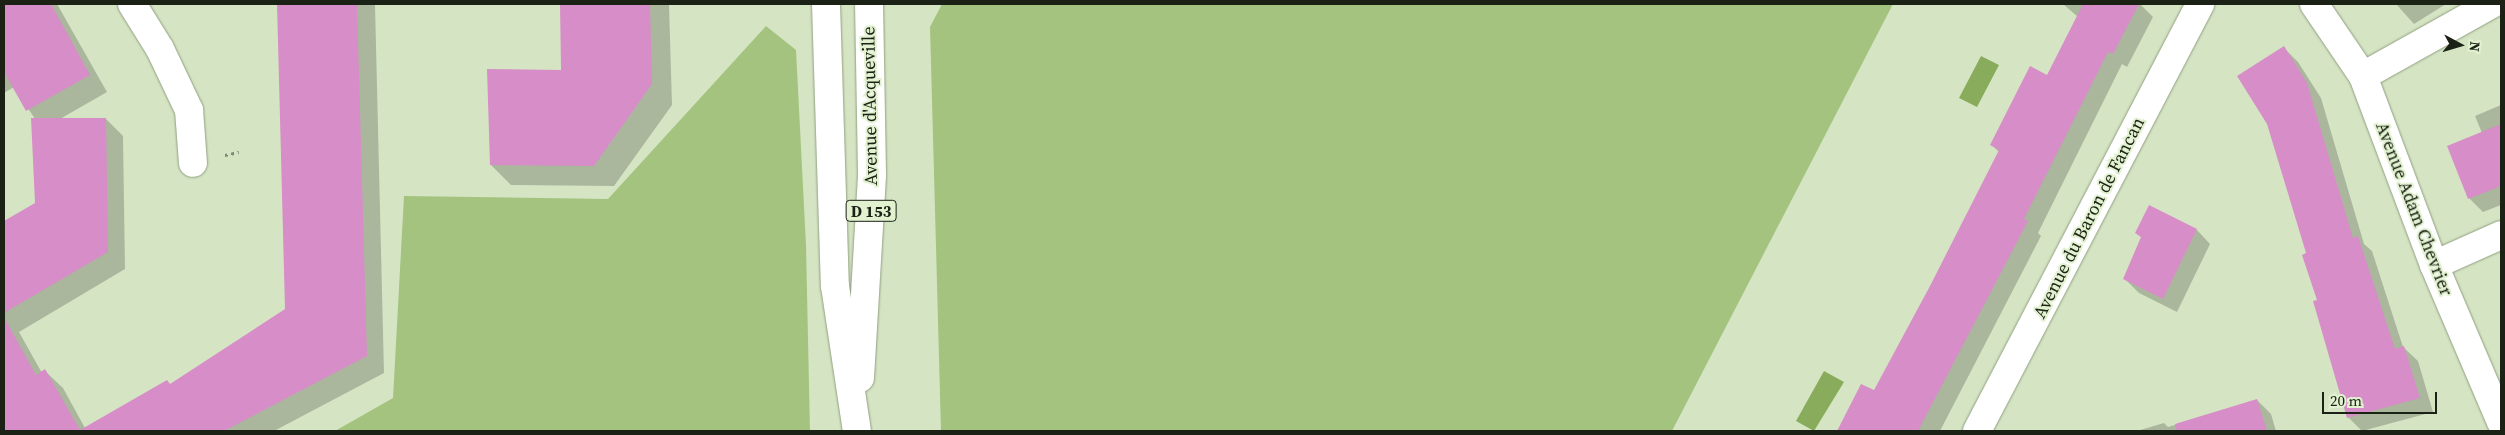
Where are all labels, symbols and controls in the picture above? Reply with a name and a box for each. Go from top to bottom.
north arrow [2435,20,2485,70]
street label: Avenue d'Acqueville [858,26,882,186]
text: N [2464,40,2485,53]
street label: Avenue du Baron de Fancan [2029,114,2149,322]
street label: Avenue Adam Chevrier [2371,119,2457,299]
road number: D 153 [845,198,897,225]
scale bar [2325,382,2440,414]
text: 20 m [2330,390,2362,411]

